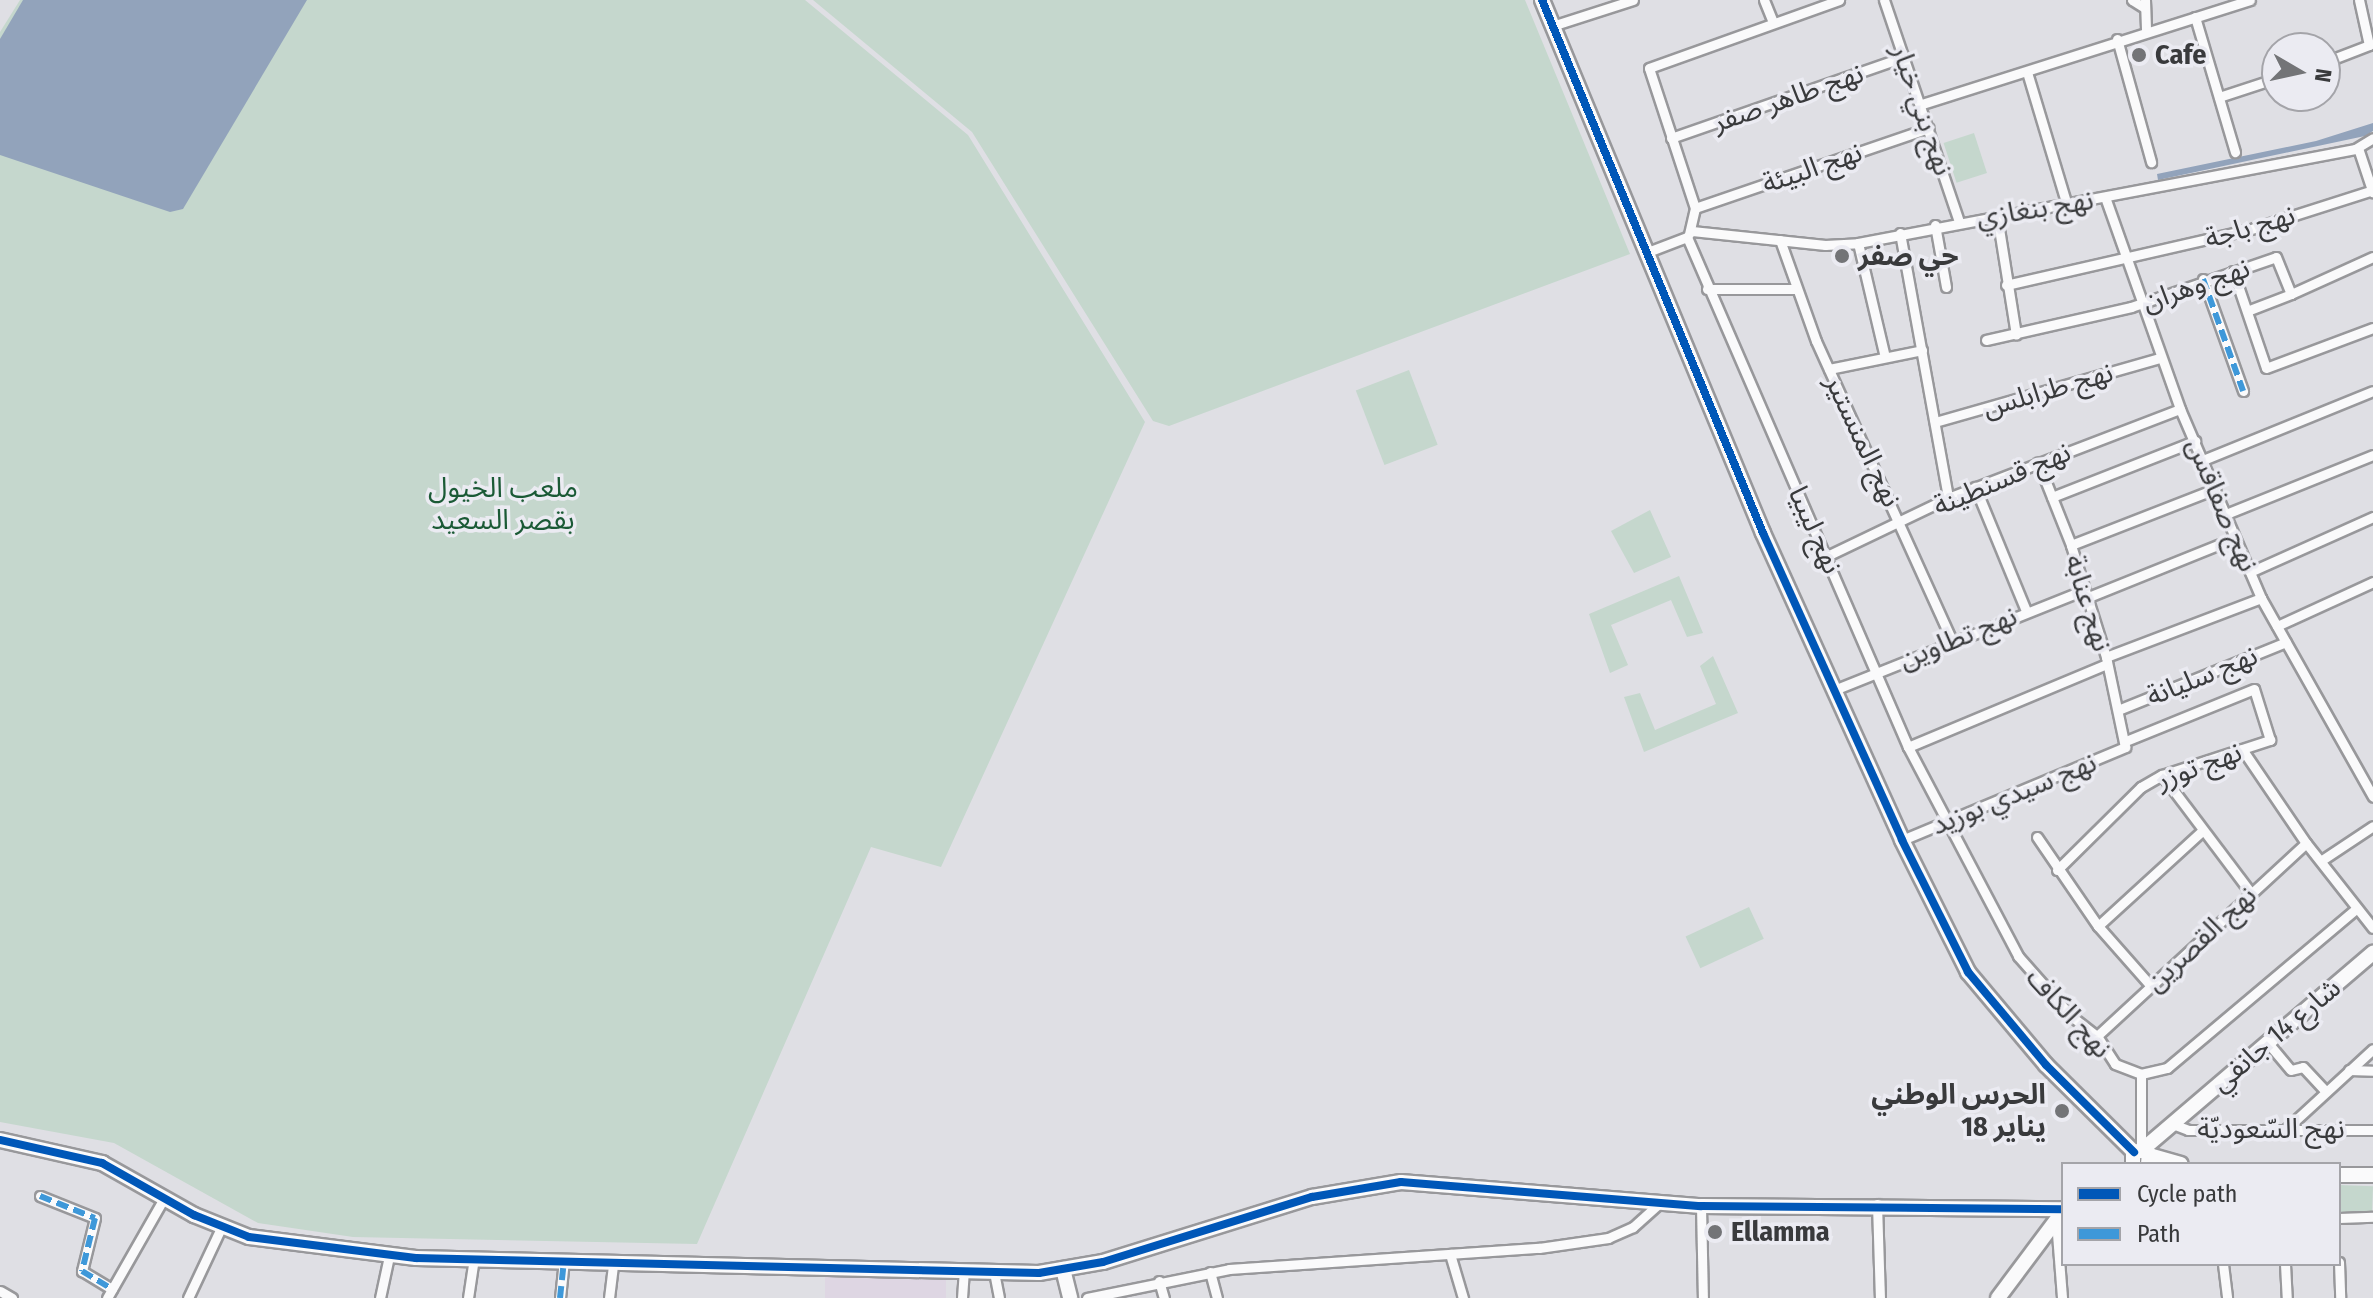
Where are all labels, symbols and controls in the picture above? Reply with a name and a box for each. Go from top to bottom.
north arrow [2261,32,2341,112]
place label: Cafe [2155,38,2206,72]
street label: نهج بني خيار [1884,40,1960,180]
marker: Cafe [2130,46,2148,64]
street label: نهج طاهر صفر [1708,56,1868,140]
text: N [2309,67,2338,84]
street label: نهج البيئة [1758,135,1866,201]
street label: نهج بنغازي [1974,183,2096,235]
street label: نهج باجة [2201,198,2299,256]
place label: حي صفر [1858,239,1959,273]
marker: حي صفر [1833,247,1851,265]
street label: نهج وهران [2138,251,2254,319]
street label: نهج طرابلس [1979,355,2117,425]
street label: نهج المنستير [1818,370,1908,512]
street label: نهج صفاقس [2179,433,2265,577]
street label: نهج قسنطينة [1928,435,2076,523]
park label: ملعب الخيول بقصر السعيد [428,471,578,537]
street label: نهج ليبيا [1781,481,1849,579]
street label: نهج عنابة [2057,551,2119,655]
street label: نهج تطاوين [1894,599,2022,677]
street label: نهج سليانة [2142,639,2262,713]
street label: نهج توزر [2152,735,2246,797]
street label: نهج سيدي بوزيد [1927,746,2101,842]
street label: نهج القصرين [2138,879,2264,999]
street label: نهج الكاف [2020,961,2118,1065]
street label: شارع 14 جانفي [2204,971,2348,1099]
place label: الحرس الوطني 18 يناير [1871,1078,2046,1144]
marker: الحرس الوطني 18 يناير [2053,1102,2071,1120]
street label: نهج السّعوديّة [2197,1112,2345,1146]
legend [2061,1162,2341,1266]
text: Cycle path [2137,1180,2237,1208]
place label: Ellamma [1731,1215,1830,1249]
text: Path [2137,1220,2181,1248]
marker: Ellamma [1706,1223,1724,1241]

